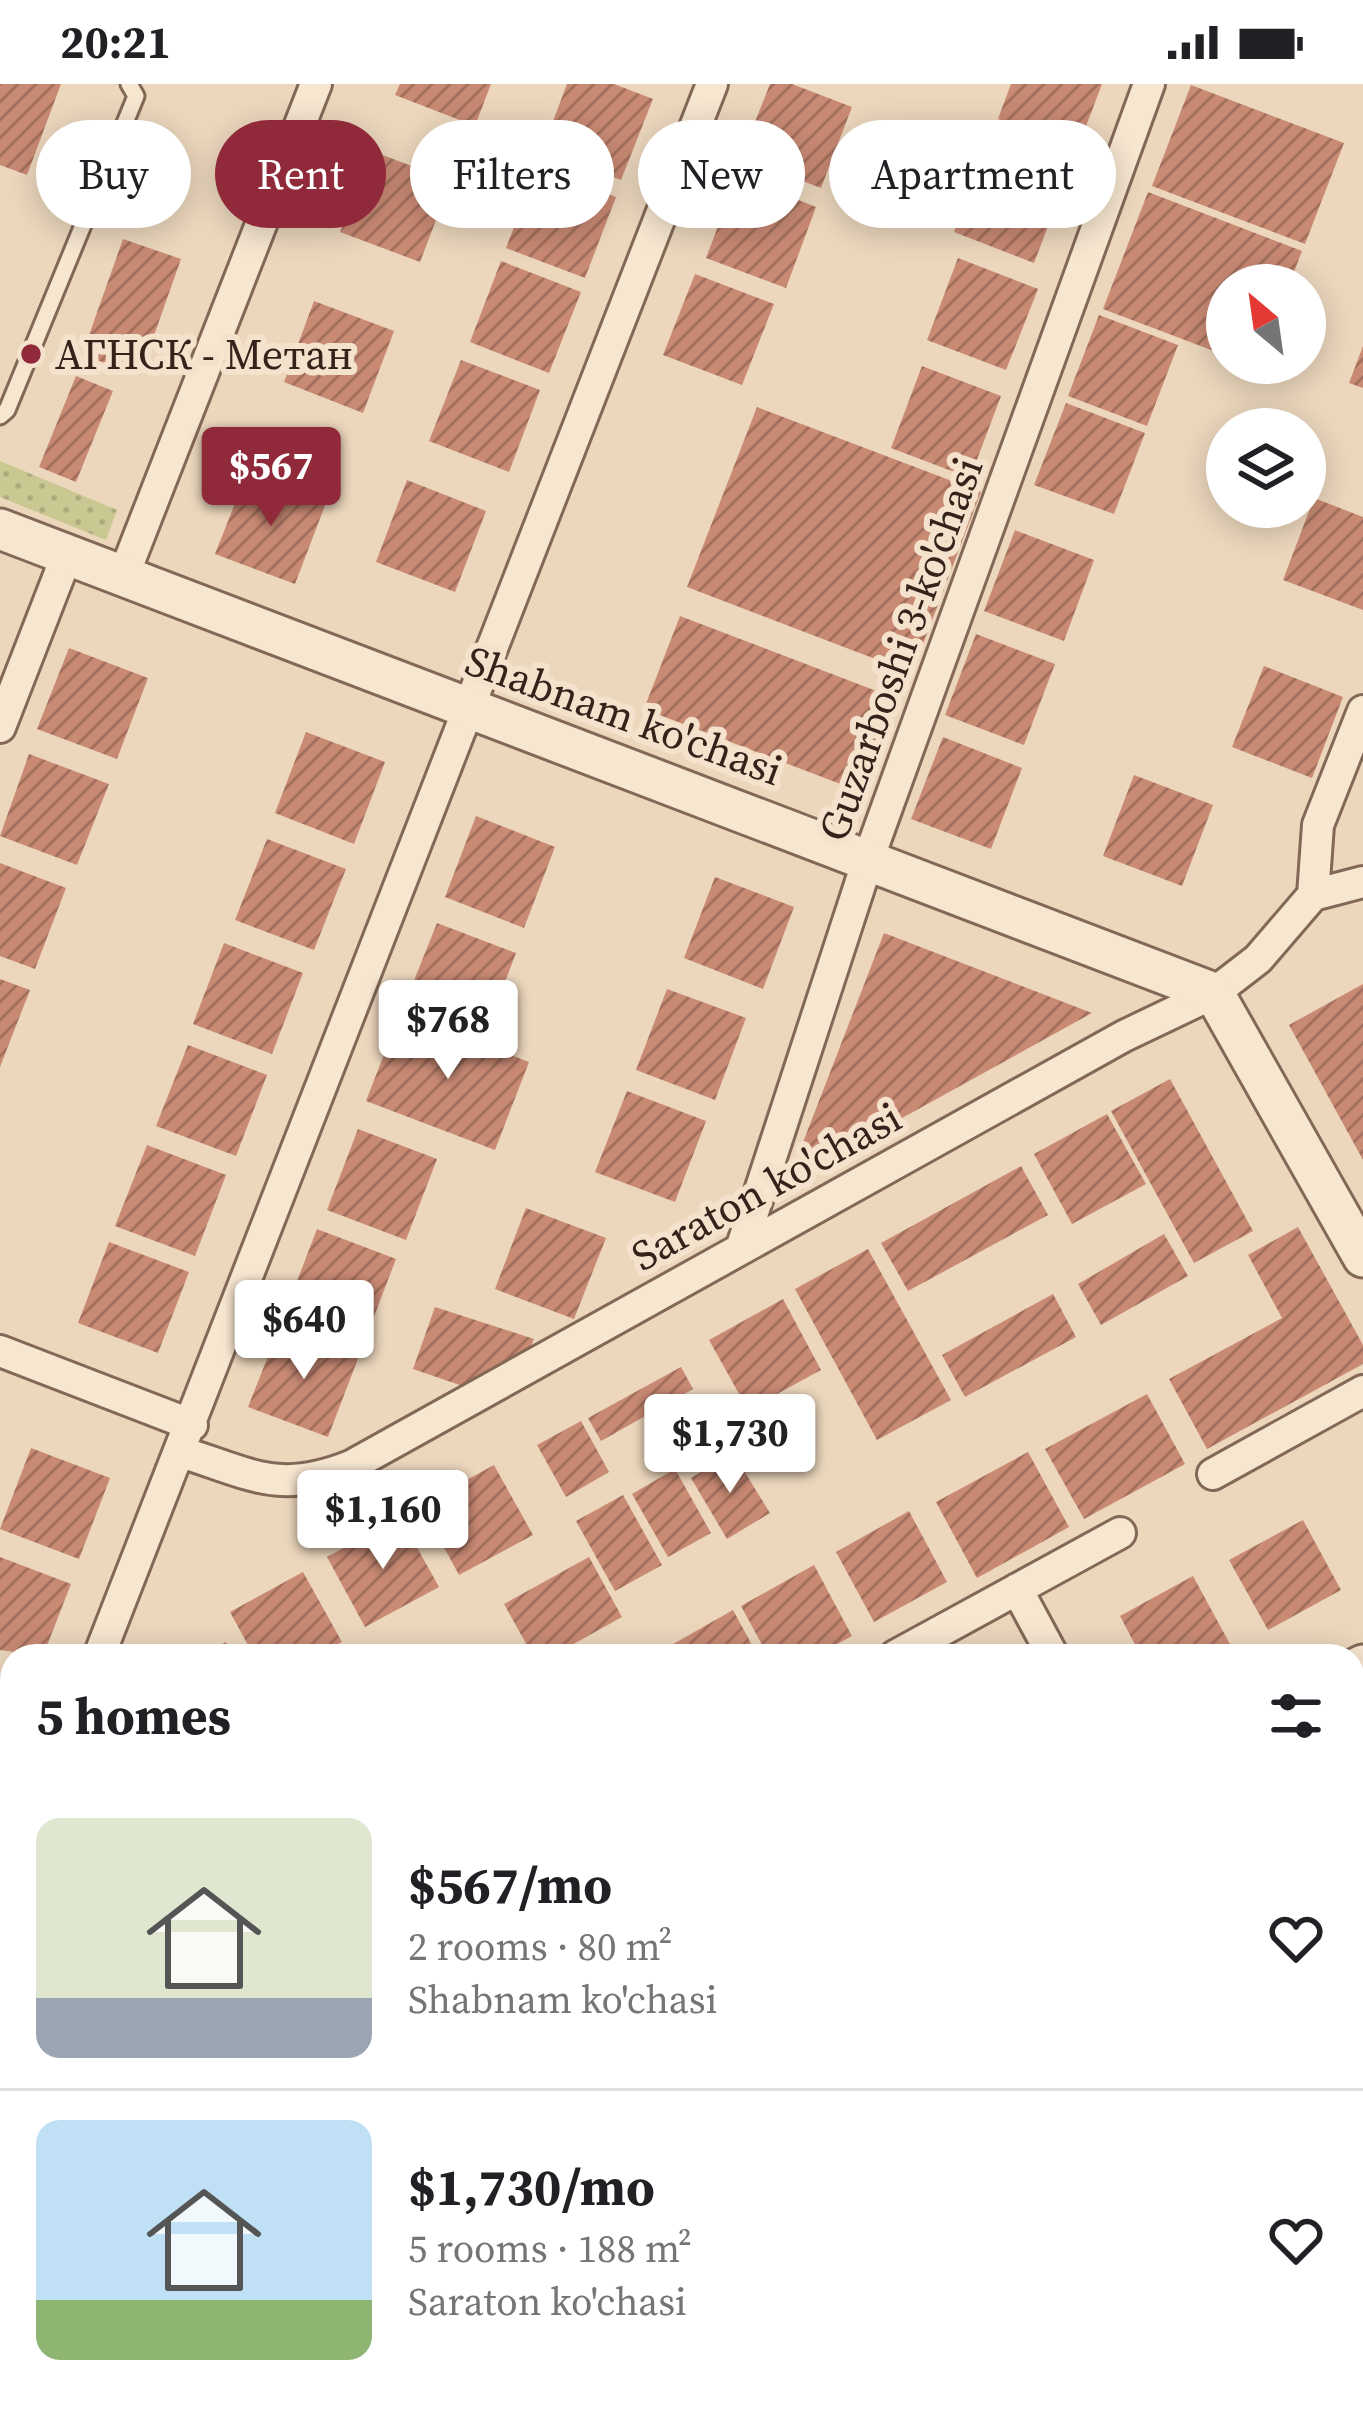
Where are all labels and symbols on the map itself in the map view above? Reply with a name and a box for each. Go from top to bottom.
north arrow [1206,264,1326,384]
place label: АГНСК - Метан [55,325,353,383]
marker: АГНСК - Метан [18,341,44,367]
pin: $567 [200,427,342,529]
street label: Guzarboshi 3-ko'chasi [804,449,996,849]
street label: Shabnam ko'chasi [458,631,790,799]
pin: $768 [377,980,519,1082]
street label: Saraton ko'chasi [621,1088,911,1284]
pin: $640 [233,1280,375,1382]
pin: $1,730 [632,1394,828,1496]
pin: $1,160 [285,1470,481,1572]

